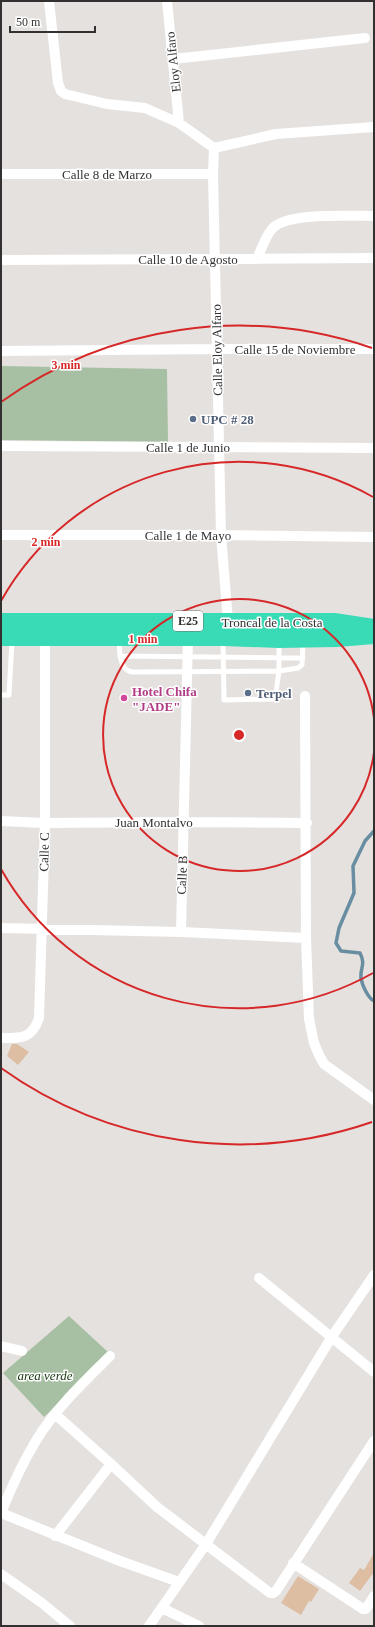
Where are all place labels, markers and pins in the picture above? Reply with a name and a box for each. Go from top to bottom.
place label: UPC # 28 [201,412,254,427]
marker: UPC # 28 [188,414,198,424]
place label: Hotel Chifa "JADE" [132,684,197,714]
place label: Terpel [256,686,292,701]
marker: Terpel [243,688,253,698]
marker: Hotel Chifa "JADE" [119,693,129,703]
centre of rings [232,728,246,742]

